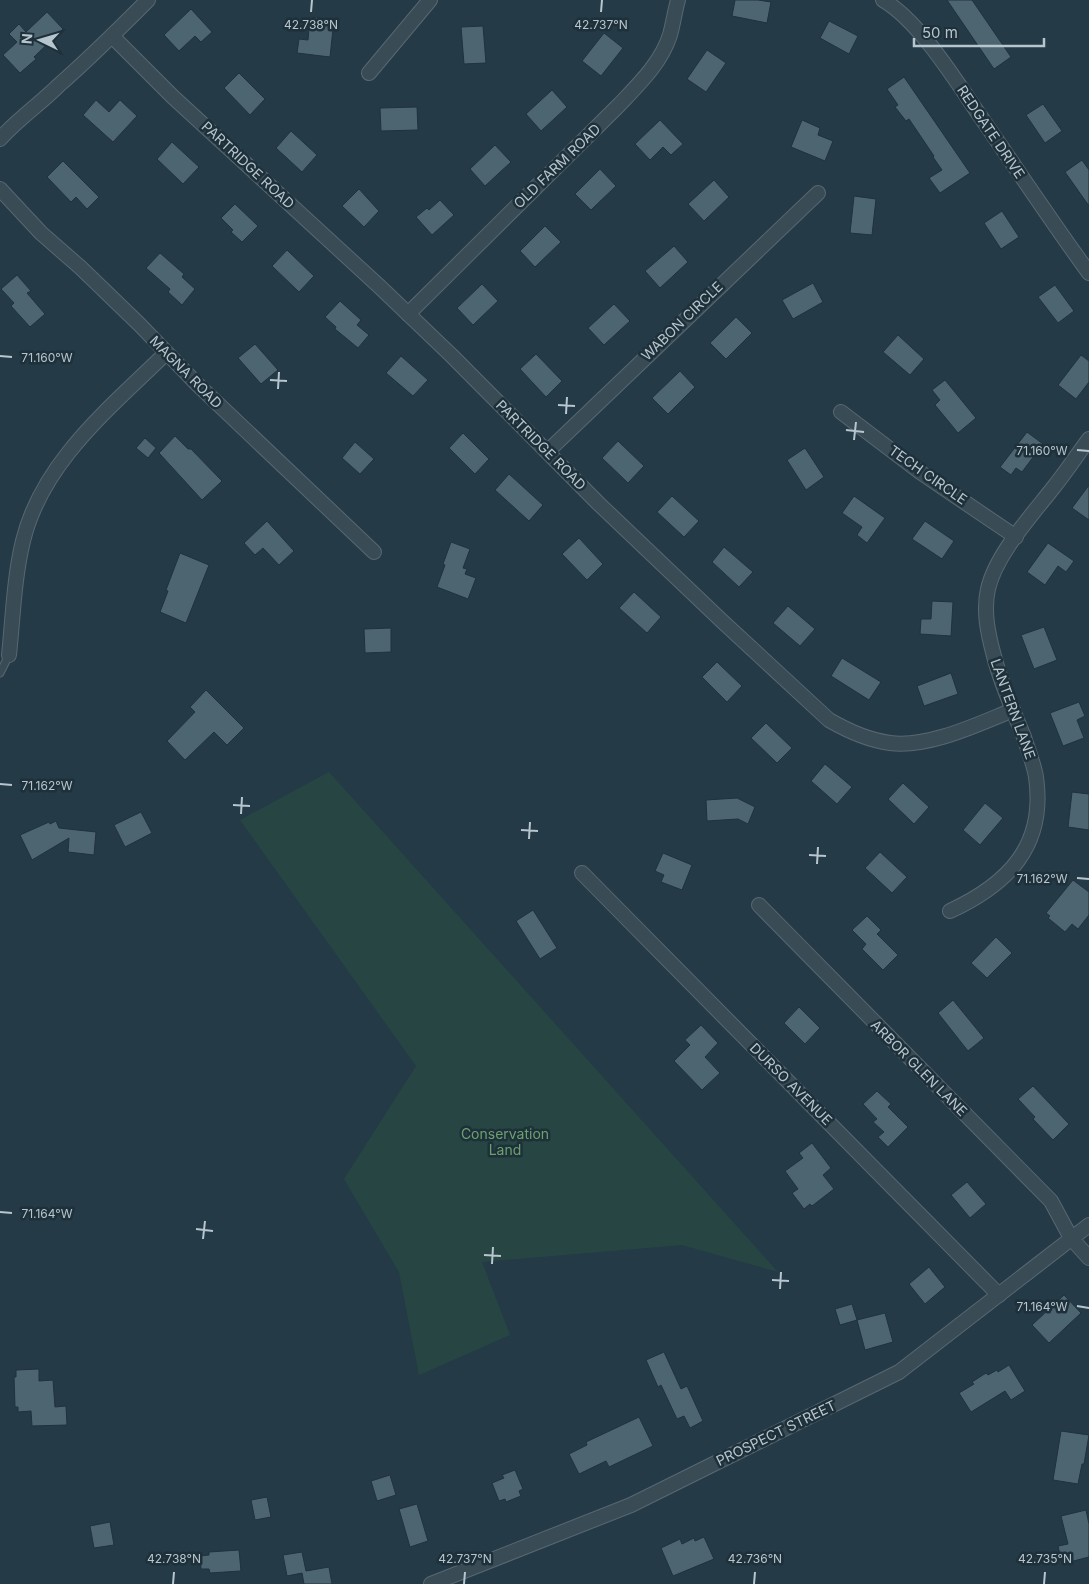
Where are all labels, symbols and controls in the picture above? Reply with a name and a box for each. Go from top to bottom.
north arrow [15,15,65,65]
scale bar [914,15,1044,47]
text: 42.738°N [284,17,338,32]
text: 42.737°N [574,17,628,32]
text: 50 m [922,23,958,42]
text: N [18,33,35,45]
street label: REDGATE DRIVE [954,82,1029,181]
street label: PARTRIDGE ROAD [199,117,298,212]
street label: OLD FARM ROAD [510,120,604,211]
street label: WABON CIRCLE [637,278,726,364]
street label: MAGNA ROAD [147,332,226,411]
text: 71.160°W [21,350,73,365]
street label: PARTRIDGE ROAD [493,396,590,493]
street label: TECH CIRCLE [886,441,971,508]
text: 71.160°W [1016,443,1068,458]
street label: LANTERN LANE [987,656,1040,761]
text: 71.162°W [21,778,73,793]
text: 71.162°W [1016,871,1068,886]
street label: ARBOR GLEN LANE [868,1016,971,1119]
street label: DURSO AVENUE [747,1039,836,1128]
park label: Conservation Land [461,1125,549,1158]
text: 71.164°W [21,1206,73,1221]
text: 71.164°W [1016,1299,1068,1314]
street label: PROSPECT STREET [713,1396,838,1469]
text: 42.738°N [147,1551,201,1566]
text: 42.737°N [438,1551,492,1566]
text: 42.736°N [728,1551,782,1566]
text: 42.735°N [1018,1551,1072,1566]

